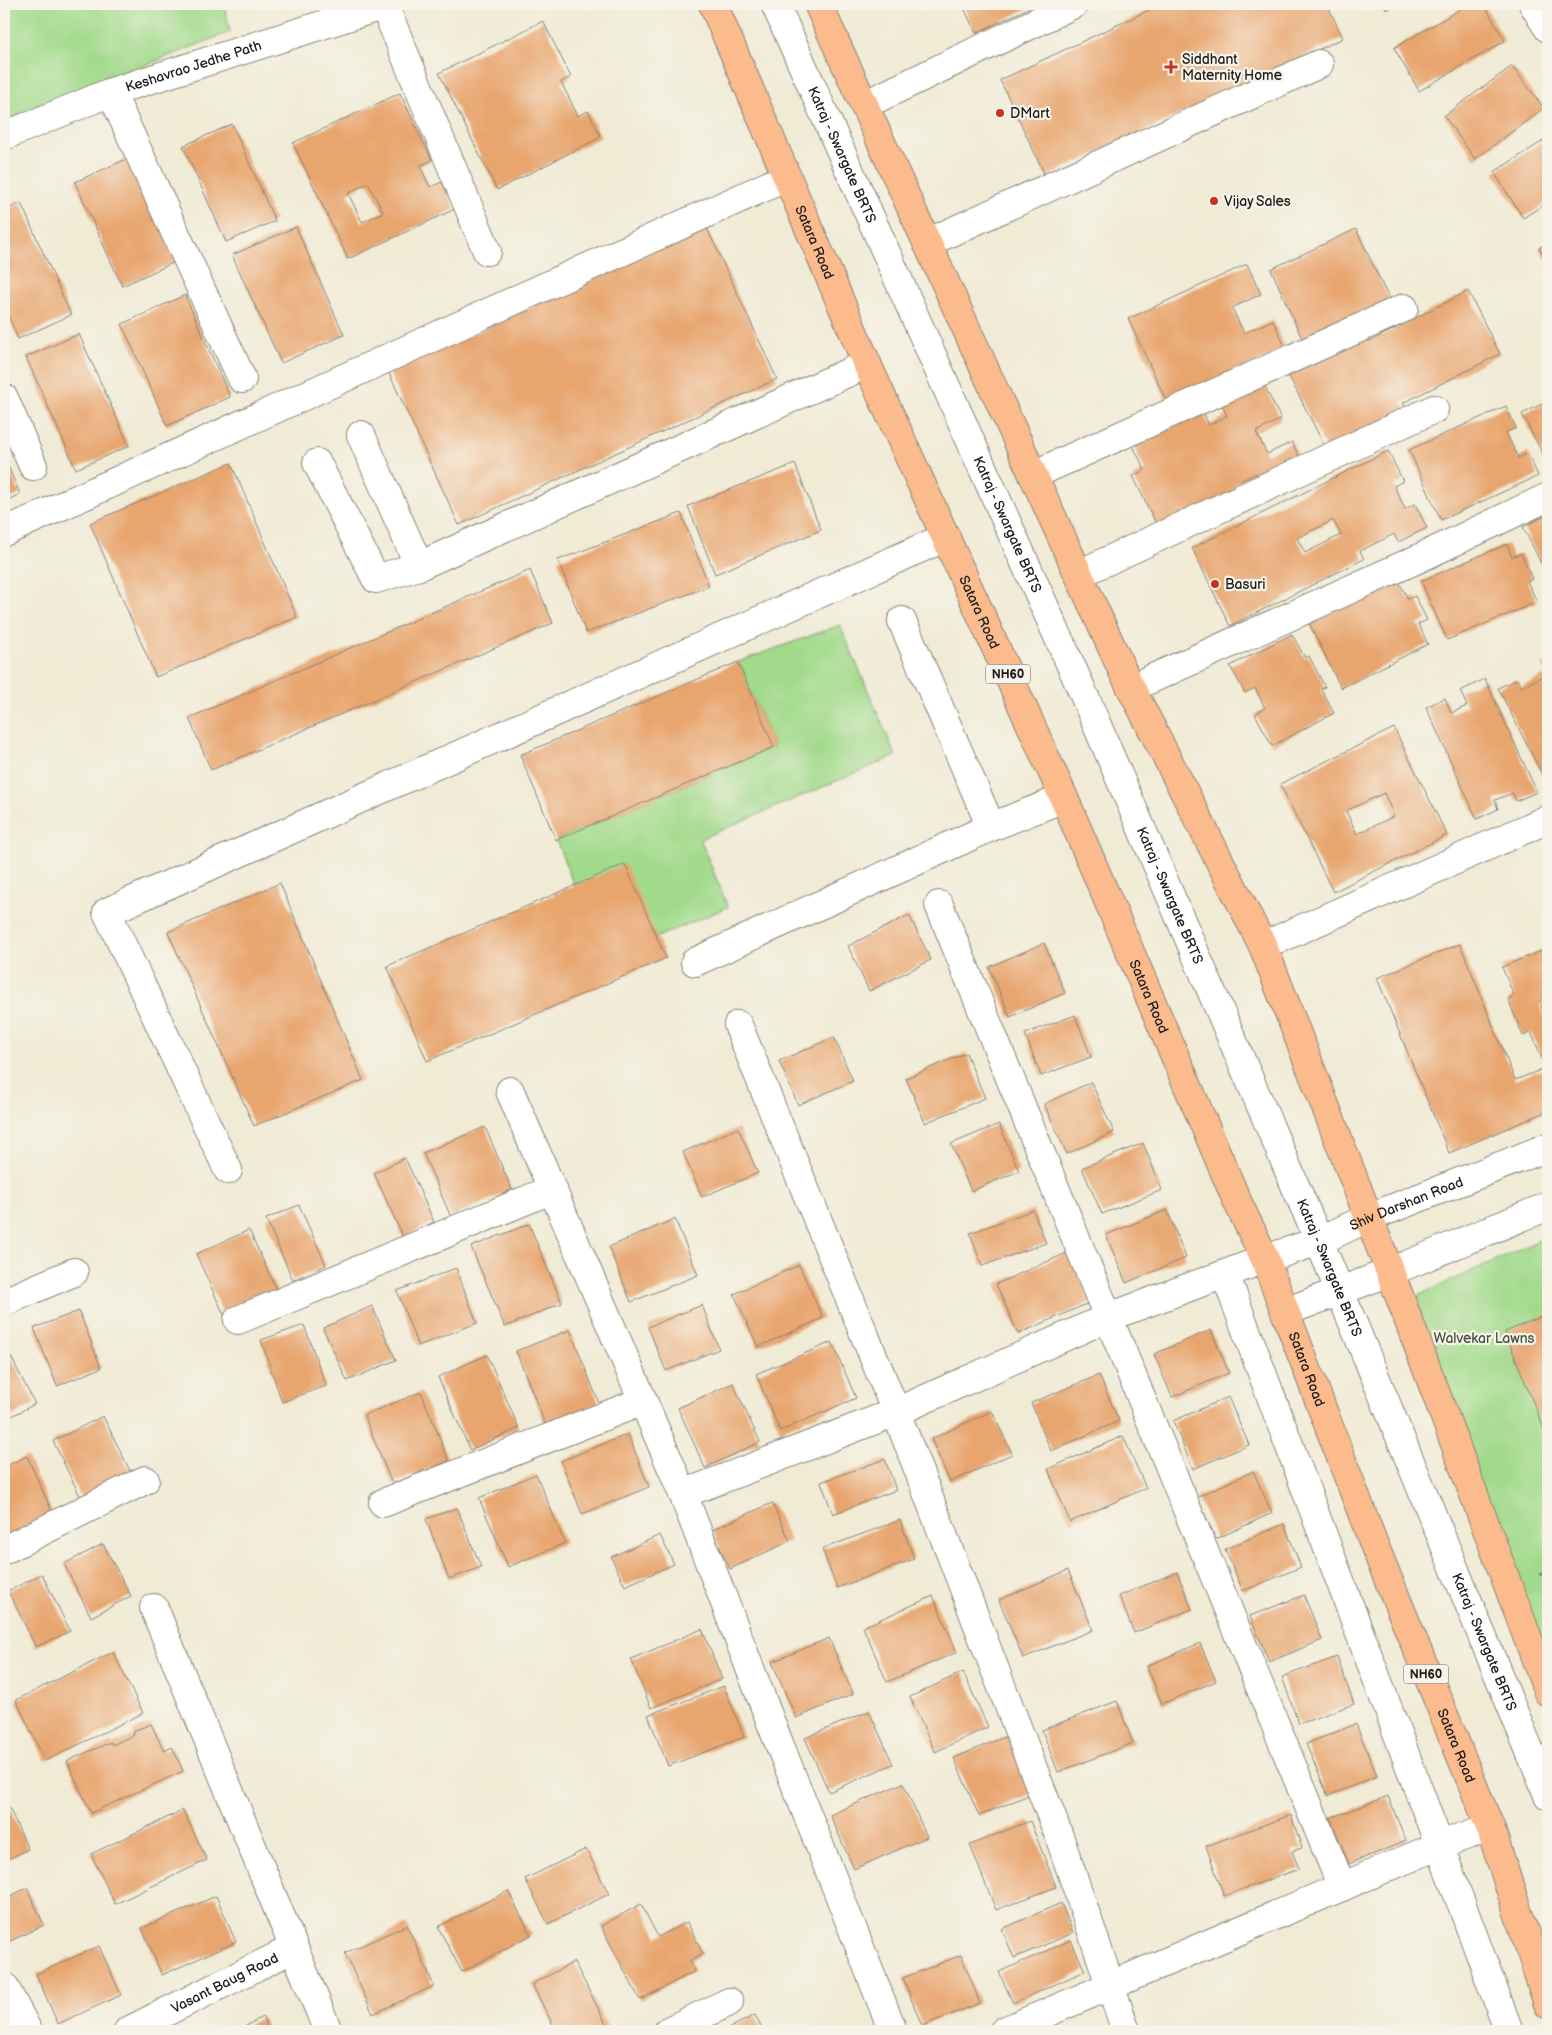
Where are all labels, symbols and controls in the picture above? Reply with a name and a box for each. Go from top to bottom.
street label: Keshavrao Jedhe Path [123,36,264,95]
place label: Siddhant Maternity Home [1182,51,1282,84]
marker: Siddhant Maternity Home [1164,60,1178,74]
street label: Katraj - Swargate BRTS [805,84,880,225]
place label: DMart [1010,105,1050,122]
marker: DMart [994,107,1006,119]
place label: Vijay Sales [1224,193,1291,210]
marker: Vijay Sales [1208,195,1220,207]
street label: Satara Road [792,203,838,282]
street label: Katraj - Swargate BRTS [970,454,1046,595]
street label: Satara Road [956,573,1004,651]
place label: Basuri [1225,576,1266,593]
marker: Basuri [1209,578,1221,590]
road number: NH60 [986,664,1030,684]
street label: Katraj - Swargate BRTS [1133,824,1207,966]
street label: Satara Road [1126,957,1173,1036]
street label: Shiv Darshan Road [1347,1173,1465,1234]
street label: Katraj - Swargate BRTS [1293,1196,1366,1339]
street label: Satara Road [1285,1329,1329,1409]
park label: Walvekar Lawns [1433,1330,1535,1347]
street label: Katraj - Swargate BRTS [1449,1570,1521,1713]
road number: NH60 [1404,1665,1448,1684]
street label: Satara Road [1434,1706,1479,1785]
street label: Vasant Baug Road [168,1949,281,2017]

